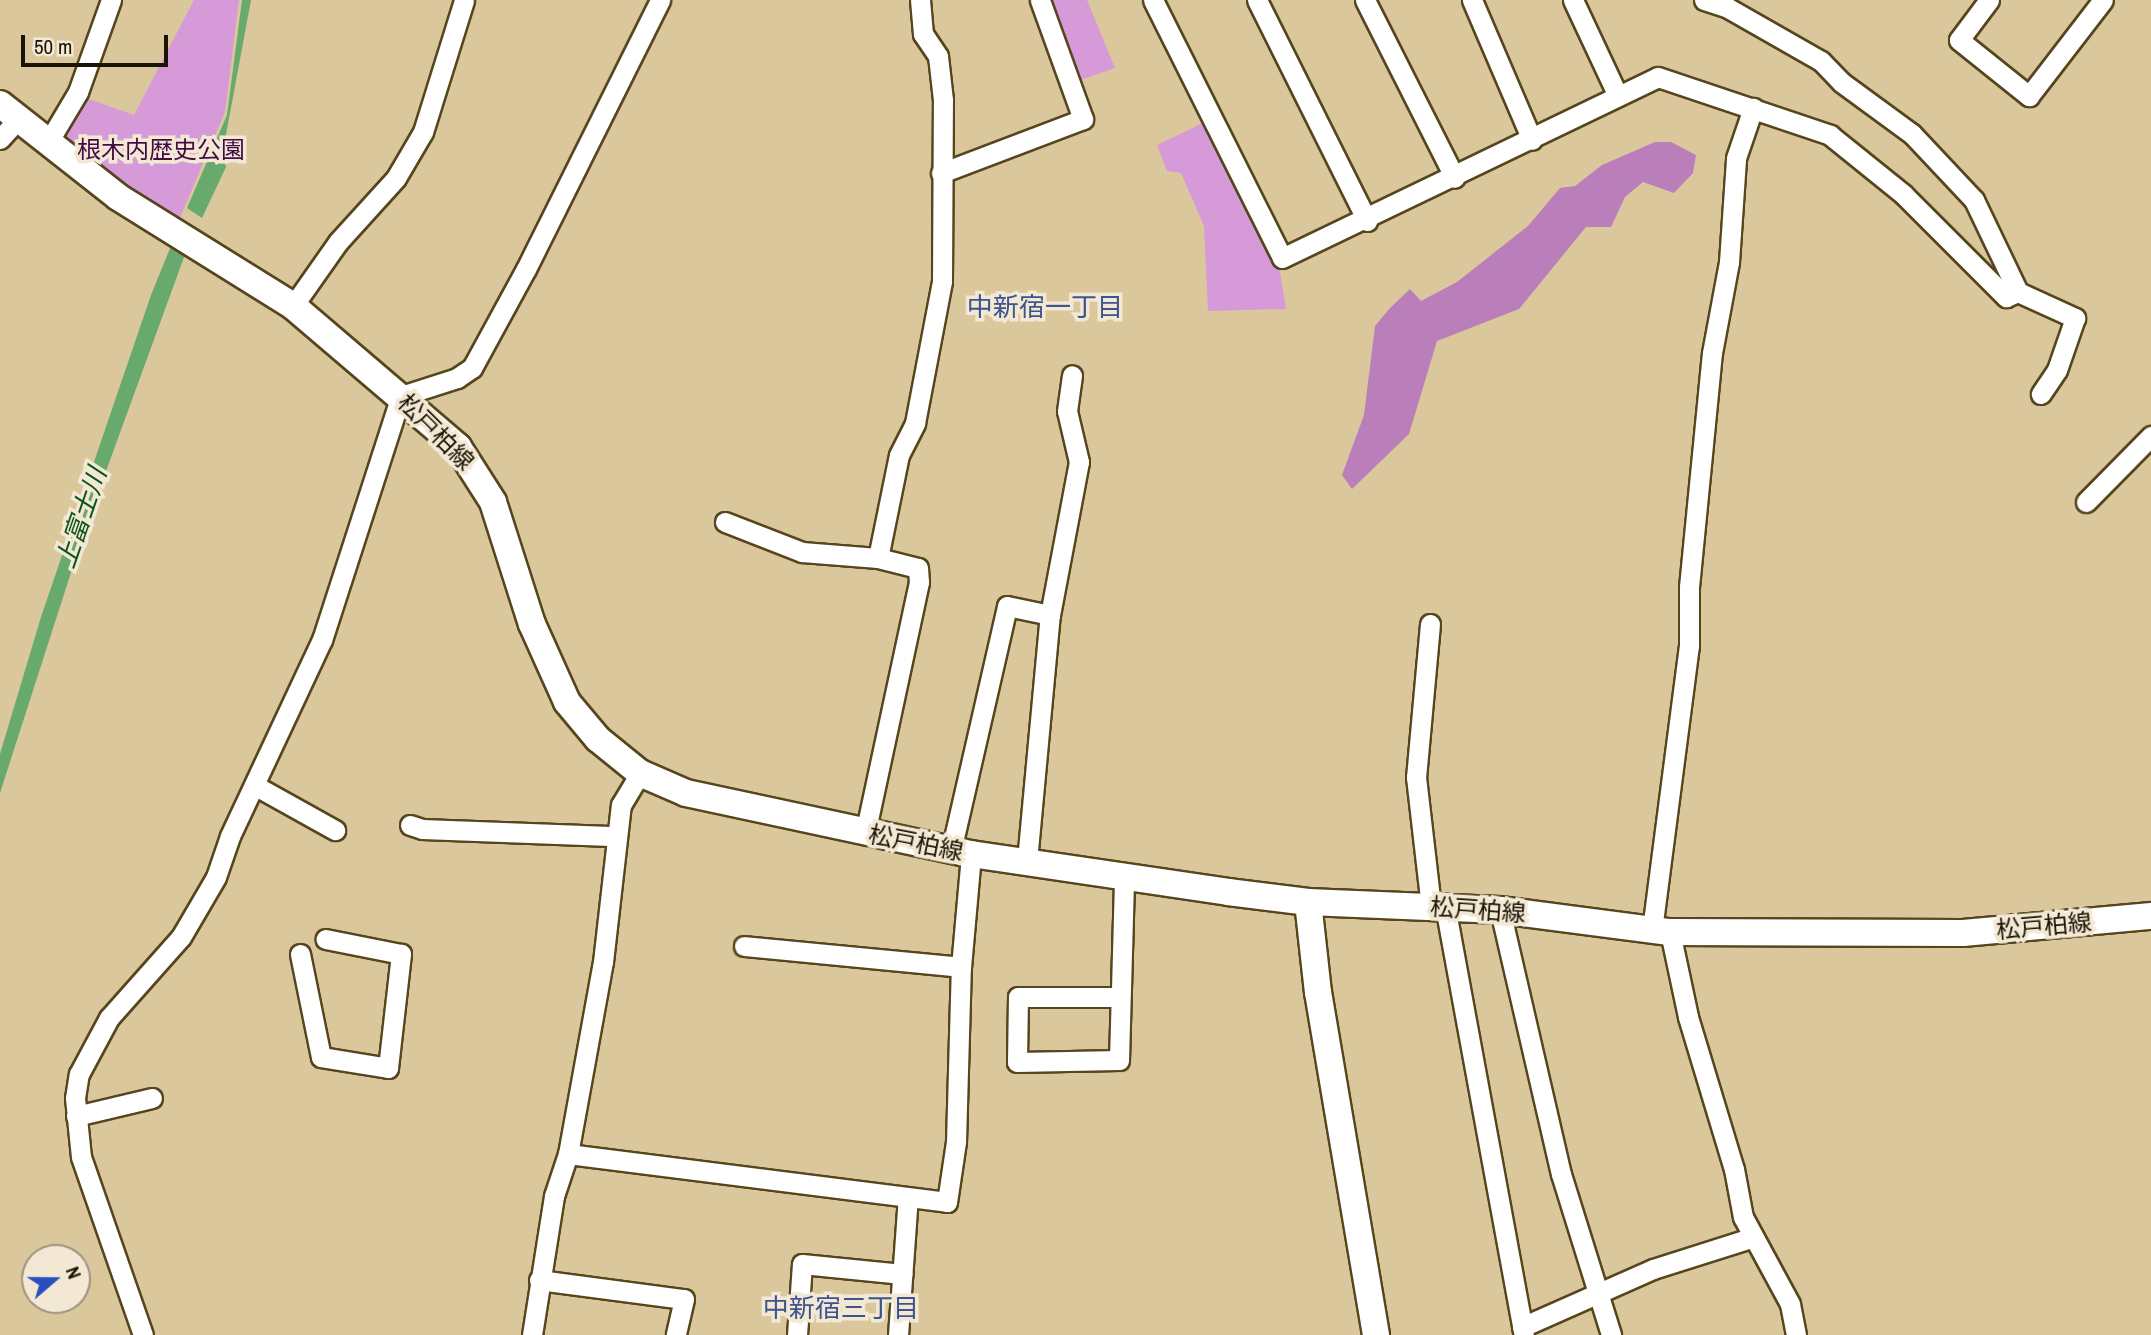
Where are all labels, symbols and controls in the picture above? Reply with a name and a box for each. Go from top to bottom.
scale bar [24,21,172,65]
text: 50 m [34,32,72,61]
park label: 根木内歴史公園 [77,136,245,164]
district label: 中新宿一丁目 [967,291,1123,323]
street label: 松戸柏線 [392,388,480,476]
water label: 上富士川 [49,464,113,572]
street label: 松戸柏線 [866,820,966,866]
street label: 松戸柏線 [1429,892,1527,928]
street label: 松戸柏線 [1995,907,2093,945]
north arrow [21,1244,91,1314]
text: N [60,1263,88,1282]
district label: 中新宿三丁目 [763,1292,919,1324]

